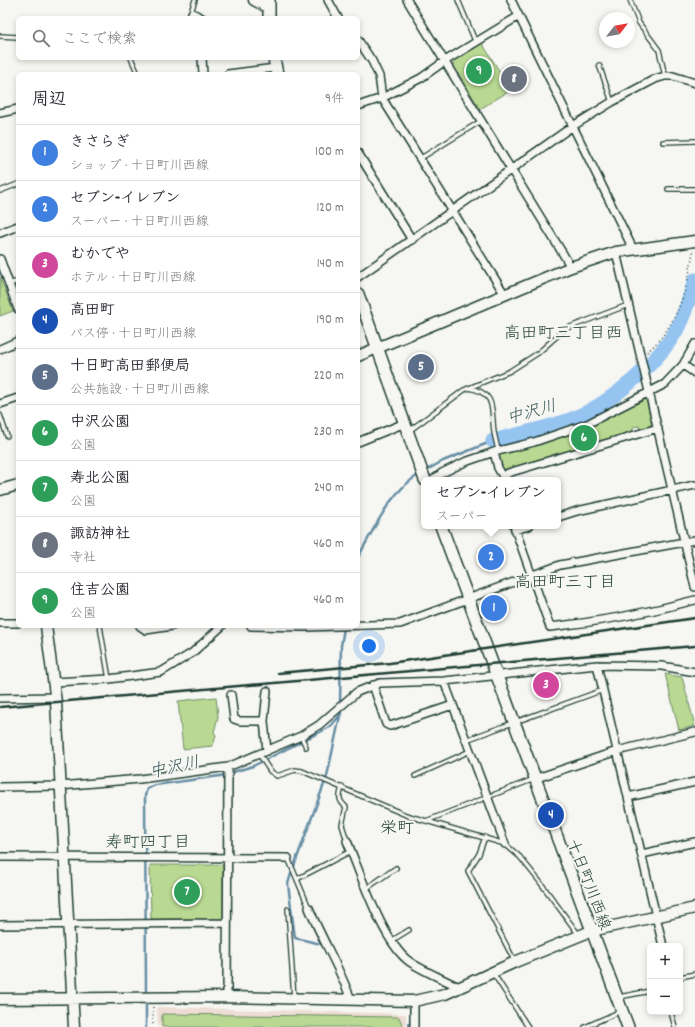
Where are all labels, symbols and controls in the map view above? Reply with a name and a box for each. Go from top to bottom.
north arrow [599,12,635,48]
search box [16,16,360,60]
icon: search [30,27,52,49]
text: ここで検索 [62,29,137,51]
pin: 9 [466,56,492,86]
pin: 8 [501,64,527,94]
text: 周辺 [32,89,66,113]
text: 9件 [325,90,344,109]
text: きさらぎ [70,132,130,154]
text: 1 [44,143,46,162]
text: 100 m [315,143,344,162]
text: ショップ · 十日町川西線 [70,157,208,176]
text: セブン-イレブン [70,188,180,210]
text: 2 [42,199,48,218]
text: 120 m [316,199,344,218]
text: スーパー · 十日町川西線 [70,213,208,232]
text: むかでや [70,244,130,266]
text: 3 [42,255,48,274]
text: 140 m [317,255,344,274]
text: ホテル · 十日町川西線 [70,269,195,288]
text: 高田町 [70,300,115,322]
text: 4 [42,311,48,330]
text: 190 m [316,311,344,330]
district label: 高田町三丁目西 [504,323,623,347]
text: バス停 · 十日町川西線 [70,325,196,344]
pin: 5 [408,352,434,382]
text: 十日町高田郵便局 [70,356,190,378]
text: 5 [42,367,48,386]
text: 220 m [314,367,344,386]
text: 公共施設 · 十日町川西線 [70,381,209,400]
water label: 中沢川 [504,396,560,432]
text: 中沢公園 [70,412,130,434]
text: 6 [42,423,48,442]
text: 230 m [314,423,344,442]
pin: 6 [571,423,597,453]
text: 公園 [70,437,96,456]
text: 寿北公園 [70,468,130,490]
popup [421,477,561,529]
text: 7 [43,479,47,498]
text: 240 m [314,479,344,498]
text: セブン-イレブン [436,483,546,505]
text: 公園 [70,493,96,512]
text: スーパー [436,508,487,527]
text: 諏訪神社 [70,524,130,546]
text: 8 [42,535,48,554]
text: 460 m [313,535,344,554]
pin: 2 [478,542,504,572]
text: 寺社 [70,549,96,568]
district label: 高田町三丁目 [514,572,616,596]
text: 住吉公園 [70,580,130,602]
text: 9 [42,591,48,610]
text: 460 m [313,591,344,610]
pin: 1 [481,593,507,623]
text: 公園 [70,605,96,624]
your location [359,636,379,656]
pin: 3 [533,670,559,700]
water label: 中沢川 [147,752,202,786]
pin: 4 [538,800,564,830]
district label: 栄町 [380,818,414,842]
district label: 寿町四丁目 [106,832,191,856]
street label: 十日町川西線 [560,836,616,934]
pin: 7 [174,877,200,907]
map controls [647,943,683,1015]
button: + [647,943,683,979]
button: − [647,979,683,1015]

